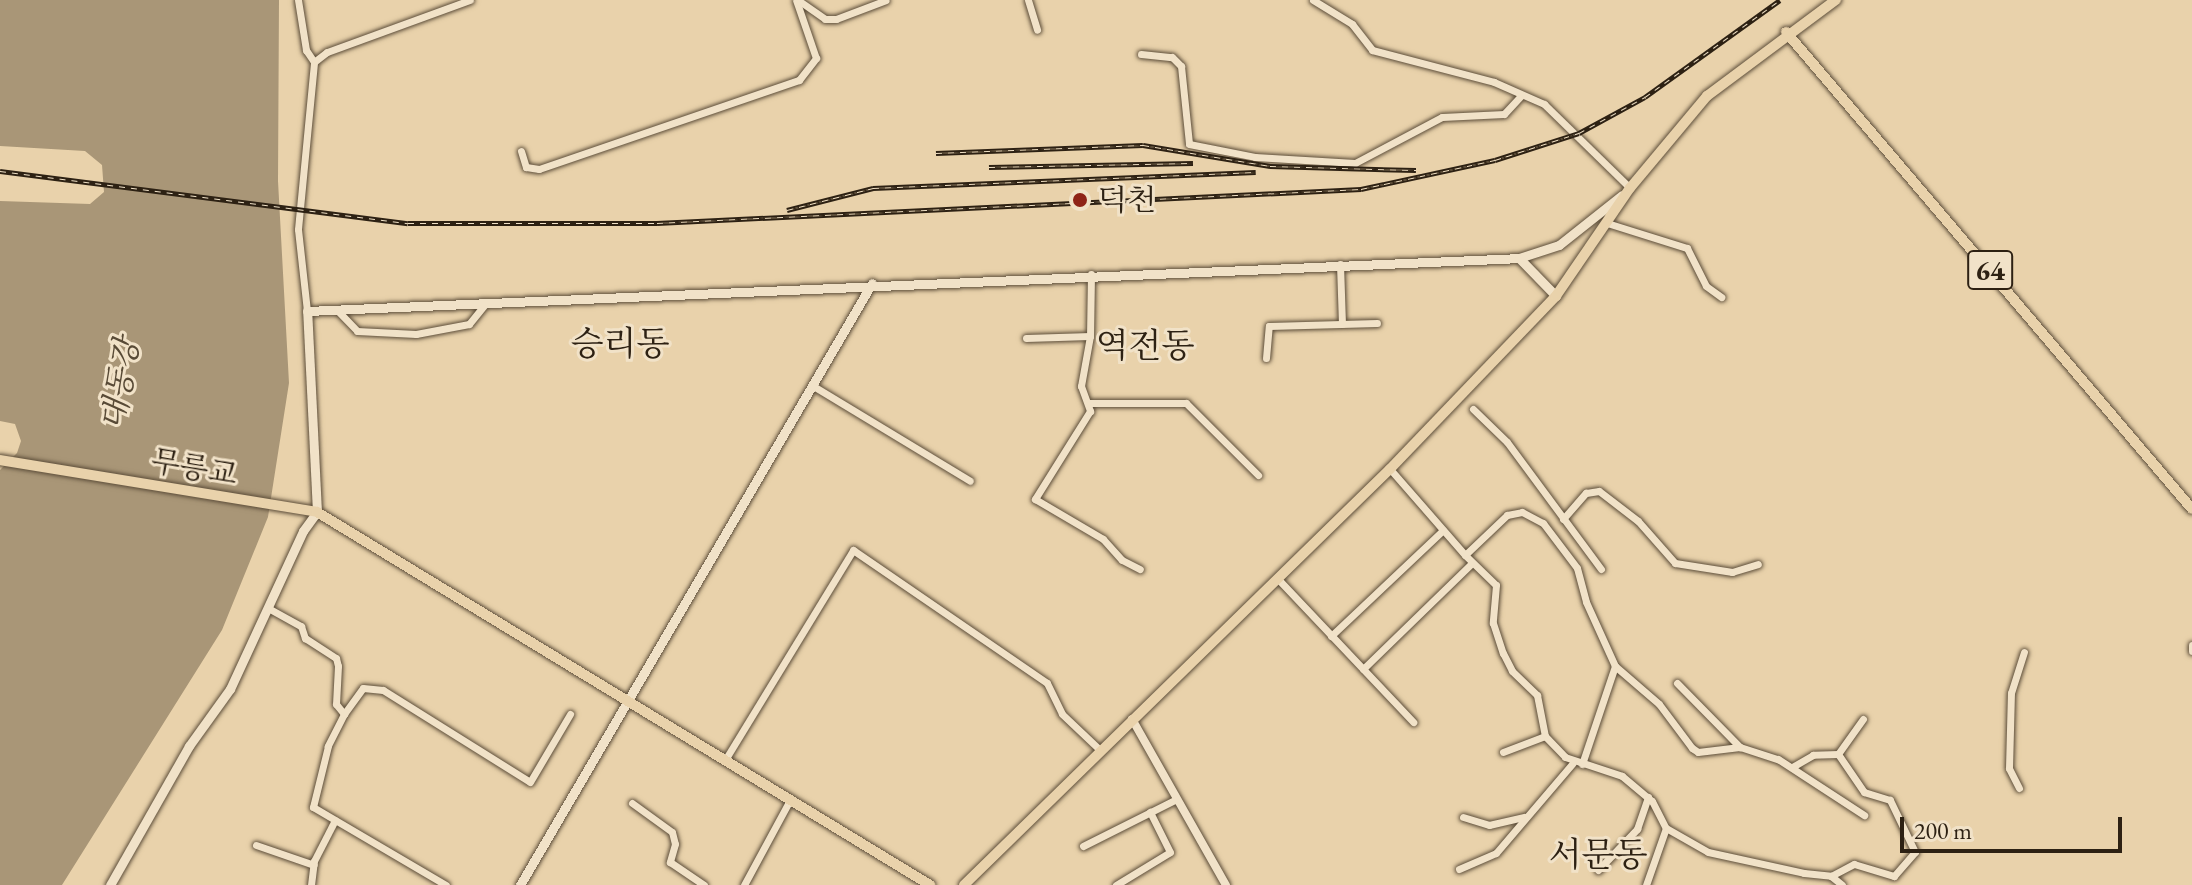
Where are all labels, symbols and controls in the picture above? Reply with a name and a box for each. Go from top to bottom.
place label: 덕천 [1098,182,1156,218]
marker: 덕천 [1069,189,1091,211]
road number: 64 [1966,246,2014,294]
district label: 승리동 [571,324,669,364]
district label: 역전동 [1096,326,1194,366]
water label: 대동강 [93,335,147,433]
street label: 무릉교 [148,443,240,493]
scale bar [1904,801,2126,851]
text: 200 m [1914,815,1972,846]
district label: 서문동 [1549,835,1647,875]

